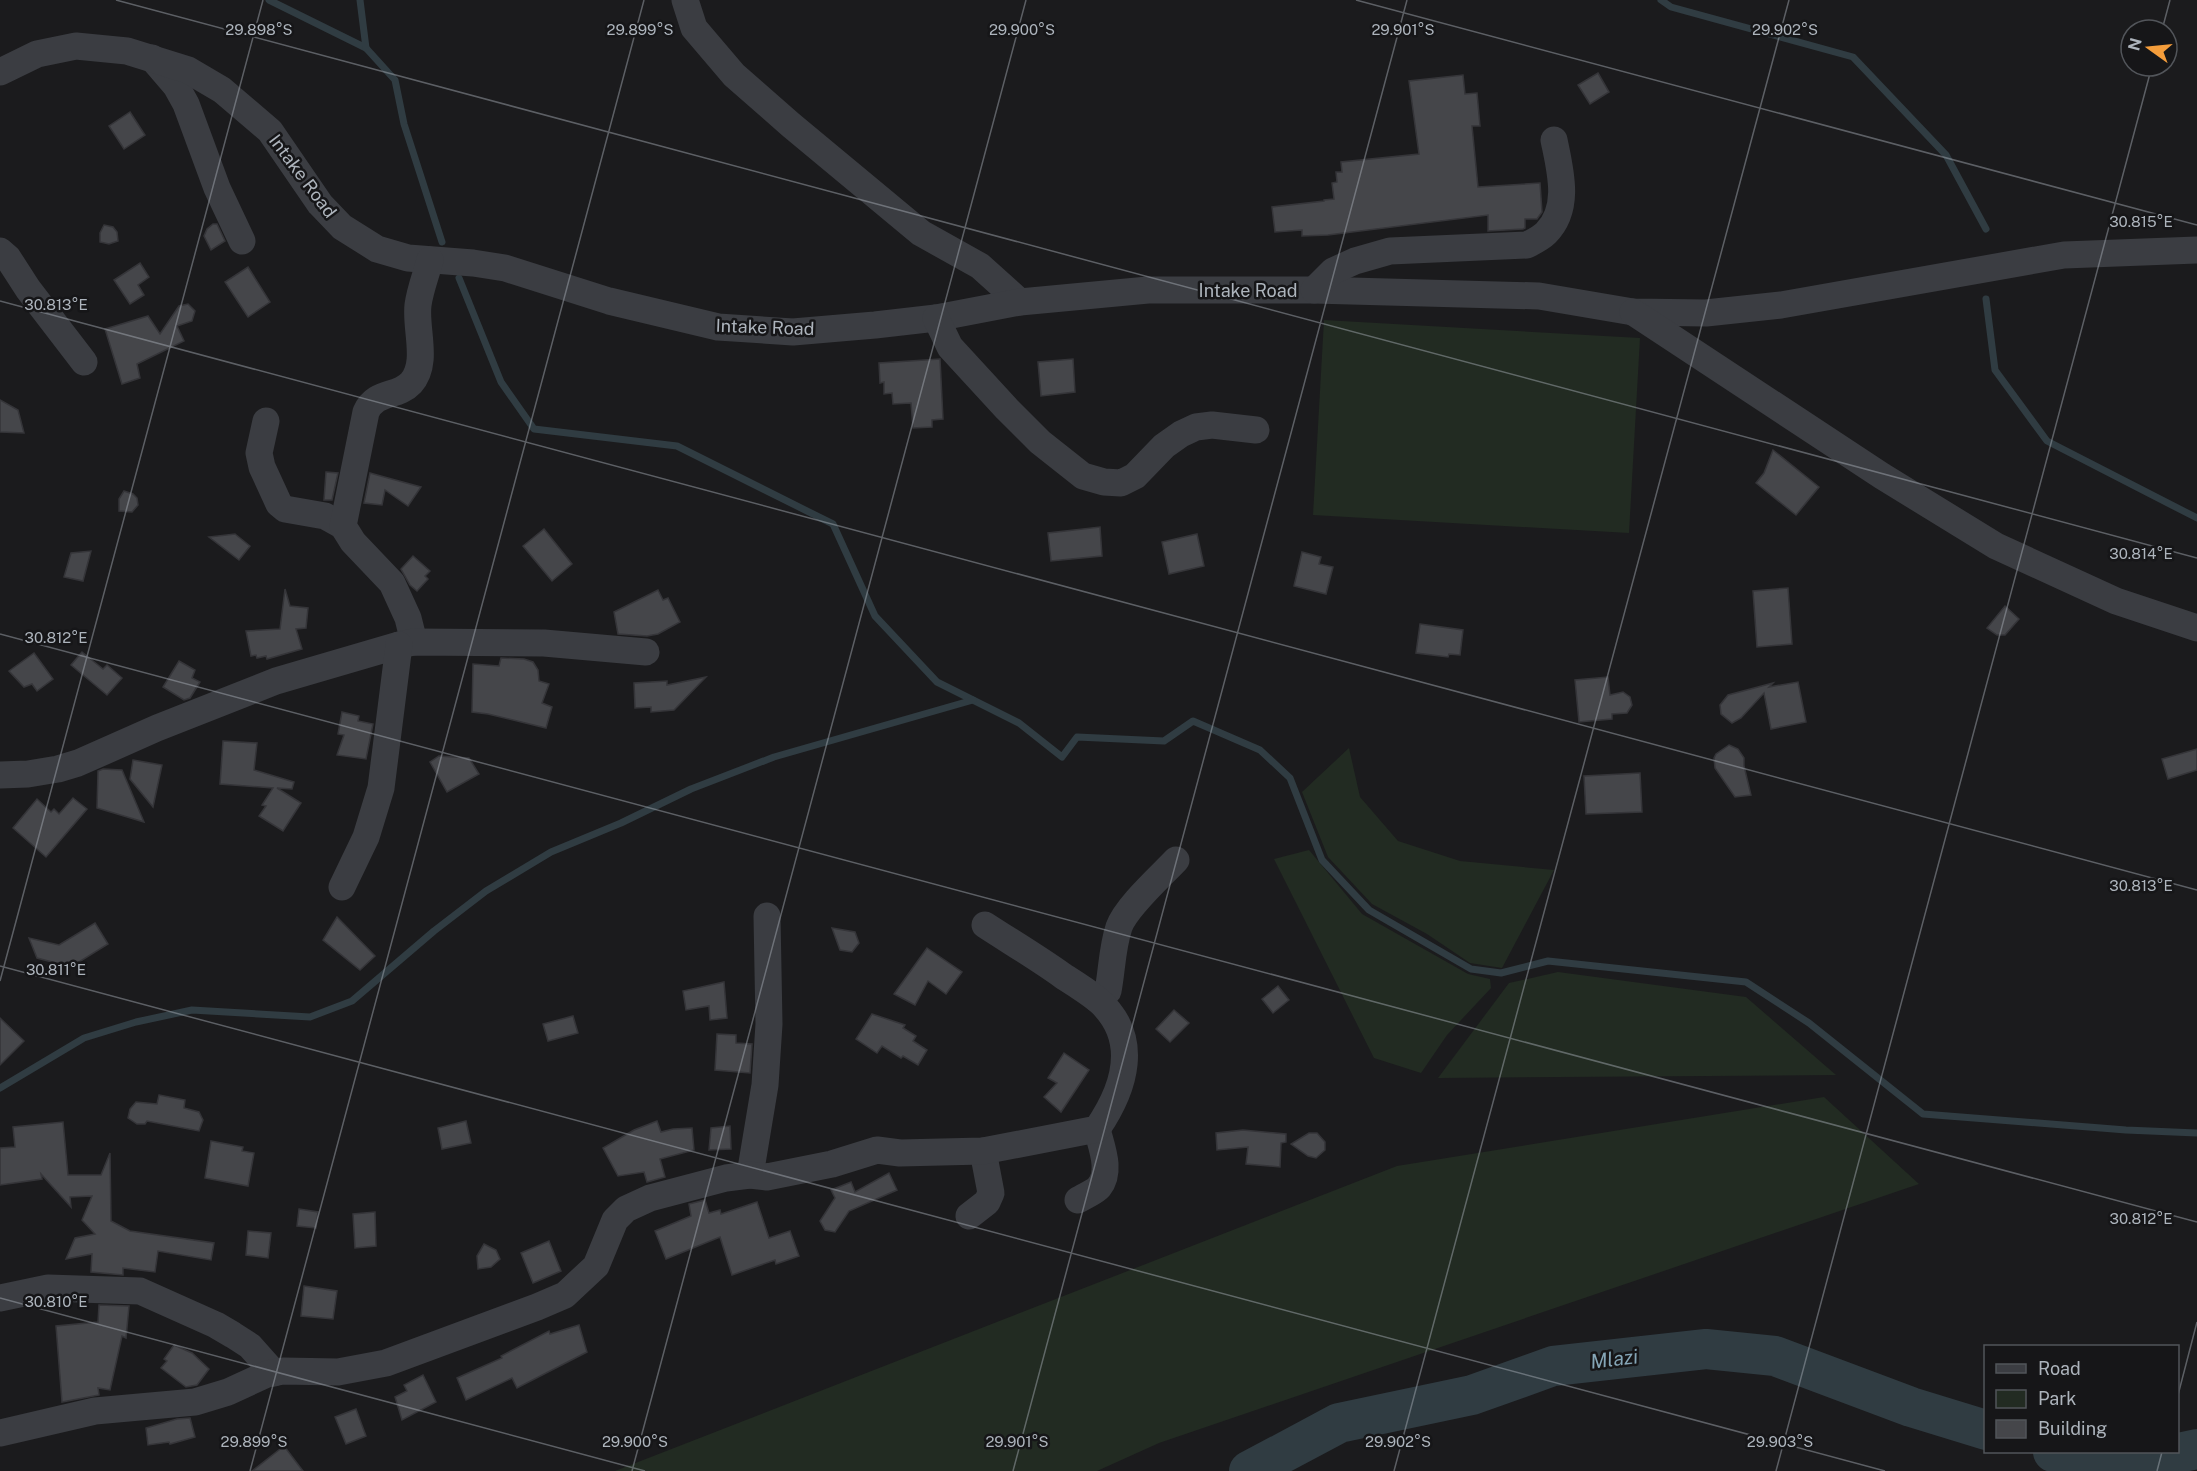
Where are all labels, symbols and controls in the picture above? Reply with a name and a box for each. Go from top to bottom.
north arrow [2119,18,2179,78]
text: 29.898°S [225,21,293,38]
text: 29.899°S [607,21,673,38]
text: 29.900°S [989,21,1055,38]
text: 29.901°S [1371,21,1435,38]
text: 29.902°S [1752,21,1818,38]
text: N [2124,36,2146,53]
street label: Intake Road [265,130,341,222]
text: 30.815°E [2109,213,2173,230]
street label: Intake Road [1199,280,1297,301]
text: 30.813°E [24,296,88,313]
street label: Intake Road [715,315,815,339]
text: 30.814°E [2109,545,2173,562]
text: 30.812°E [25,629,87,646]
text: 30.813°E [2109,877,2173,894]
text: 30.811°E [26,961,86,978]
text: 30.812°E [2110,1210,2172,1227]
text: 30.810°E [24,1293,88,1310]
water label: Mlazi [1589,1344,1639,1374]
legend [1984,1345,2179,1453]
text: Road [2038,1358,2081,1379]
text: Park [2038,1388,2076,1409]
text: Building [2038,1418,2107,1439]
text: 29.899°S [221,1433,287,1450]
text: 29.900°S [602,1433,668,1450]
text: 29.901°S [985,1433,1049,1450]
text: 29.902°S [1365,1433,1431,1450]
text: 29.903°S [1747,1433,1813,1450]

